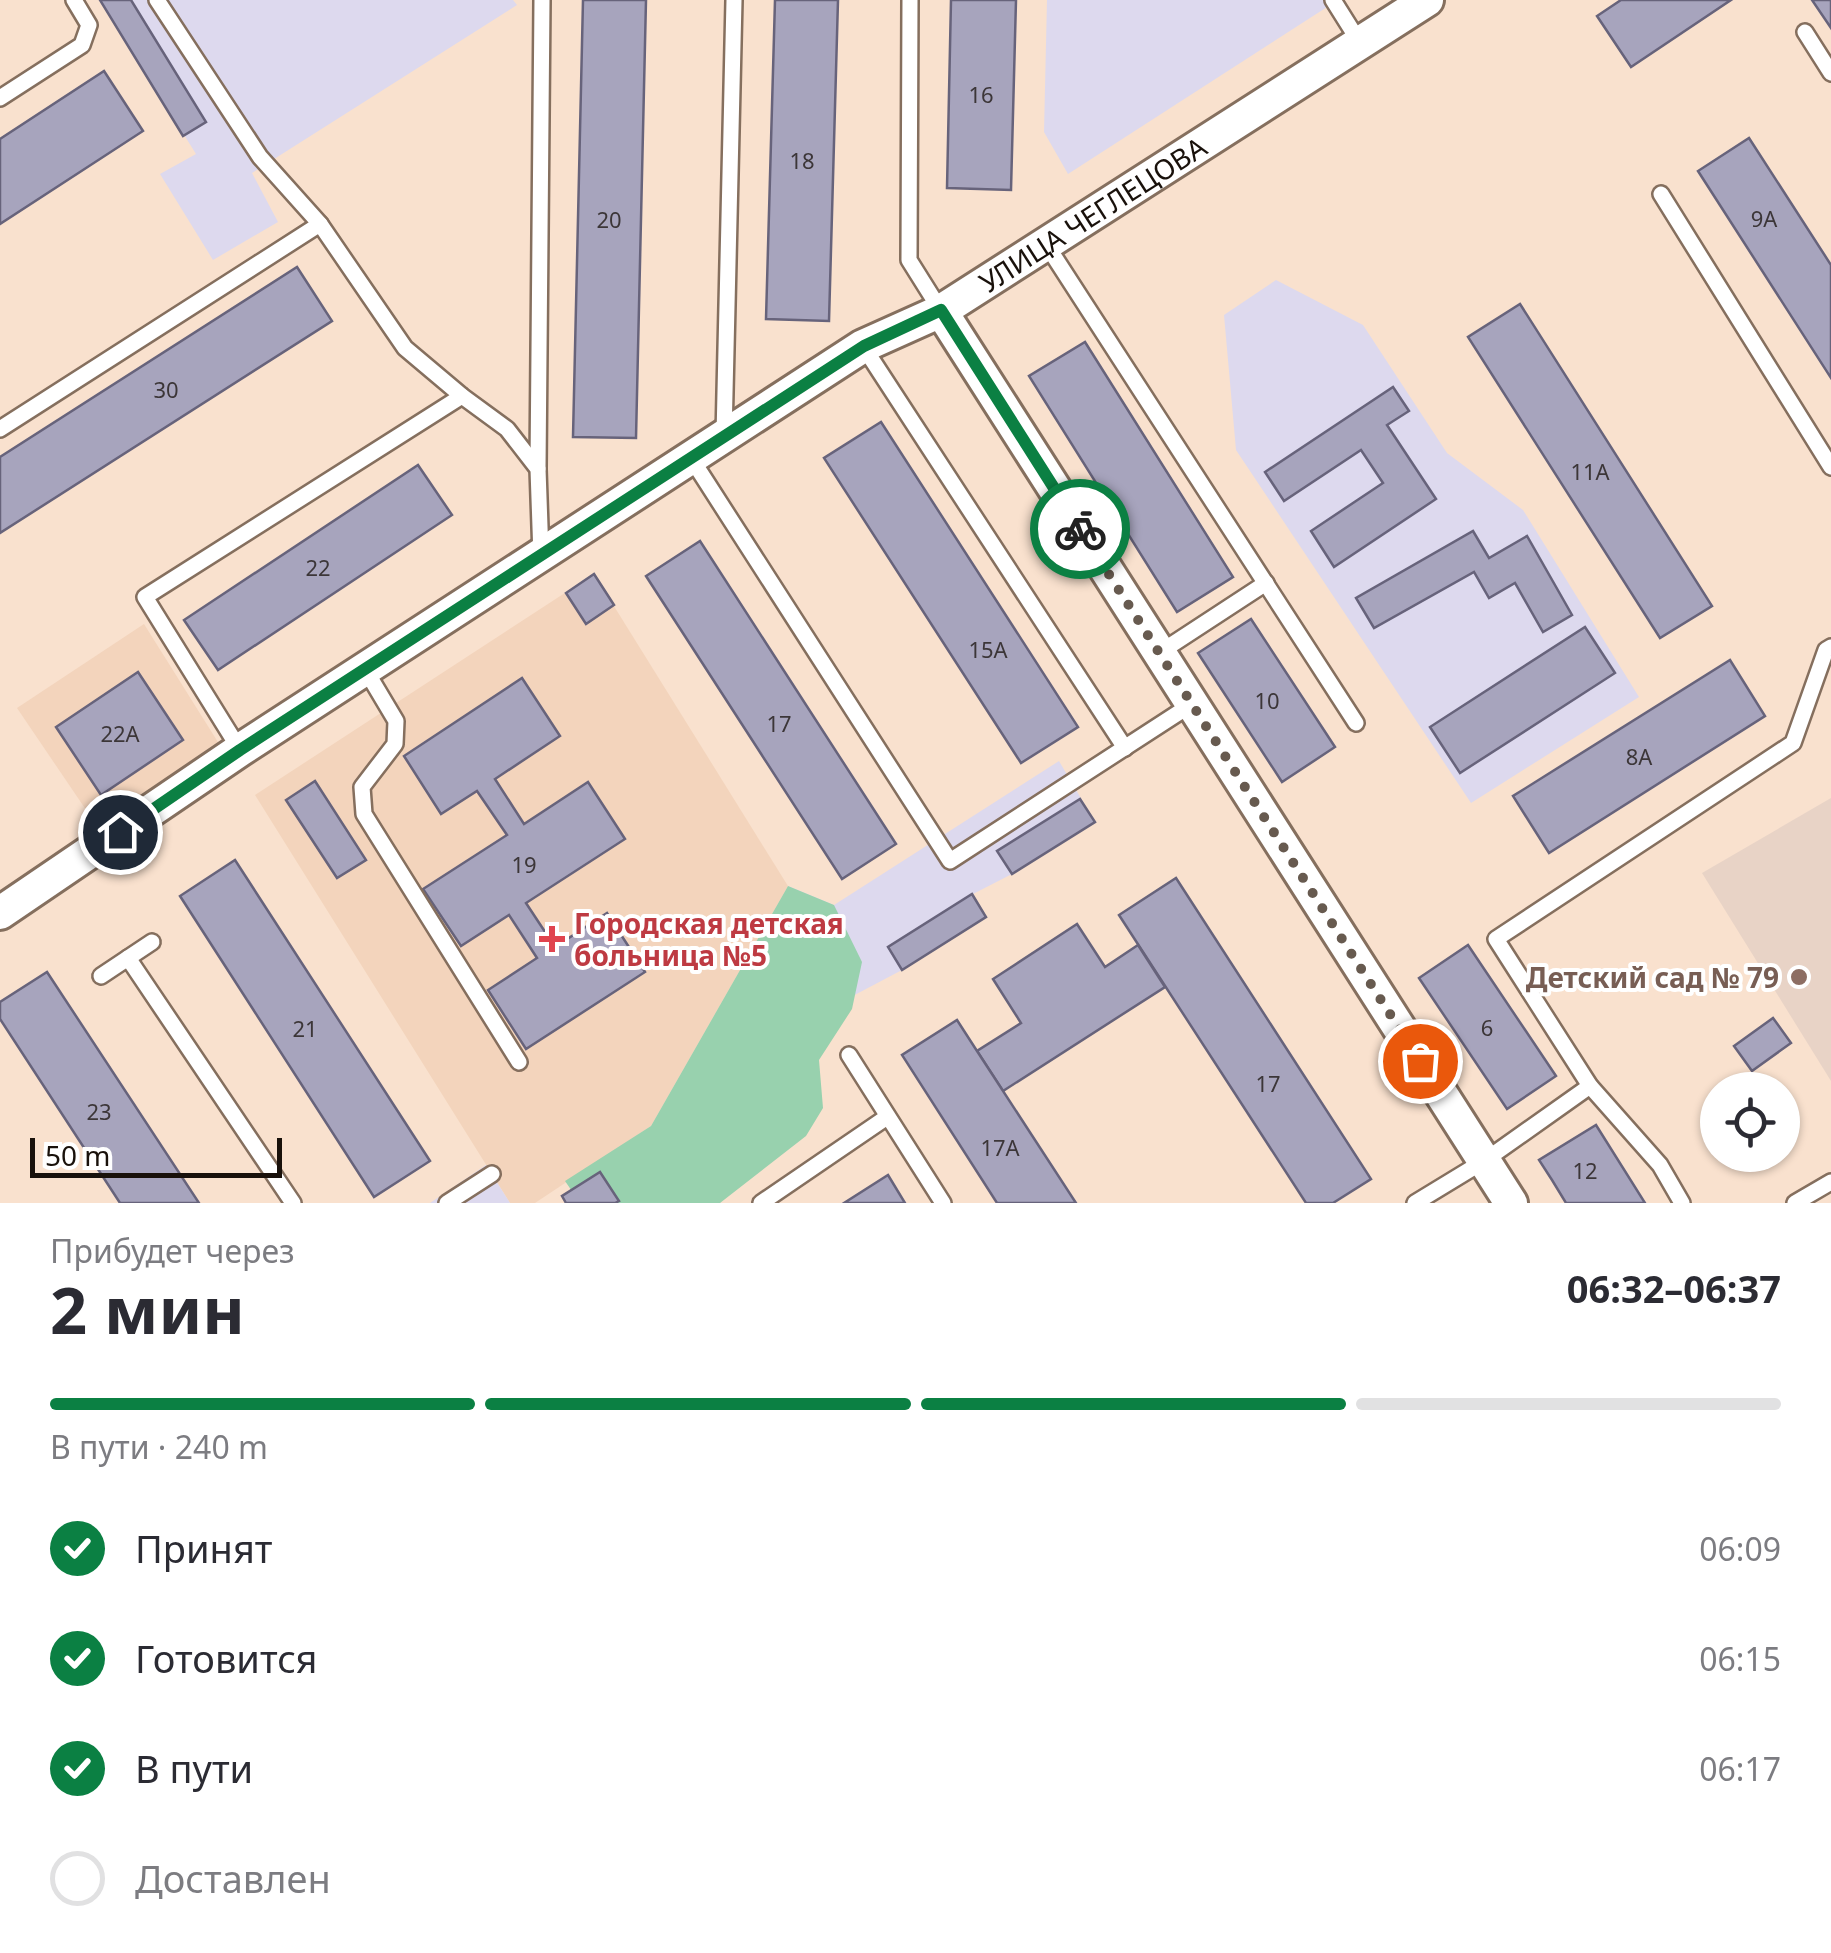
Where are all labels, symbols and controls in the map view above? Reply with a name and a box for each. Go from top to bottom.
house number: 16 [968,79,994,109]
street label: УЛИЦА ЧЕГЛЕЦОВА [972,127,1213,301]
house number: 18 [789,145,815,175]
house number: 9А [1751,203,1778,233]
house number: 20 [596,204,622,234]
house number: 30 [153,374,179,404]
house number: 11А [1570,456,1611,486]
courier [1030,479,1130,579]
icon: bike [1053,502,1108,557]
house number: 22 [305,552,331,582]
house number: 15А [968,634,1009,664]
house number: 10 [1254,685,1280,715]
house number: 17 [766,708,792,738]
house number: 22А [100,718,141,748]
house number: 8А [1626,741,1653,771]
pin [78,790,163,875]
icon: home [93,805,148,860]
house number: 19 [511,849,537,879]
place label: Городская детская больница №5 [574,904,844,974]
marker: Городская детская больница №5 [539,926,565,952]
place label: Детский сад № 79 [1526,958,1779,996]
marker: Детский сад № 79 [1788,966,1810,988]
house number: 6 [1481,1012,1493,1042]
house number: 21 [292,1013,318,1043]
pin [1378,1019,1463,1104]
icon: bag [1393,1034,1448,1089]
house number: 17 [1255,1068,1281,1098]
map controls [1700,1072,1800,1172]
button: locate [1700,1072,1800,1172]
house number: 23 [86,1096,112,1126]
house number: 17А [980,1132,1021,1162]
scale bar [30,1133,282,1178]
text: 50 m [45,1136,111,1174]
house number: 12 [1572,1155,1598,1185]
text: Прибудет через [50,1229,295,1272]
text: 06:32–06:37 [1567,1262,1781,1314]
text: 2 мин [50,1265,245,1353]
text: В пути · 240 m [50,1425,268,1468]
icon: check [50,1521,105,1576]
text: Принят [135,1522,272,1574]
text: 06:09 [1699,1527,1781,1570]
icon: check [50,1631,105,1686]
text: Готовится [135,1632,317,1684]
text: 06:15 [1699,1637,1781,1680]
icon: check [50,1741,105,1796]
text: В пути [135,1742,253,1794]
text: 06:17 [1699,1747,1781,1790]
text: Доставлен [135,1852,331,1904]

